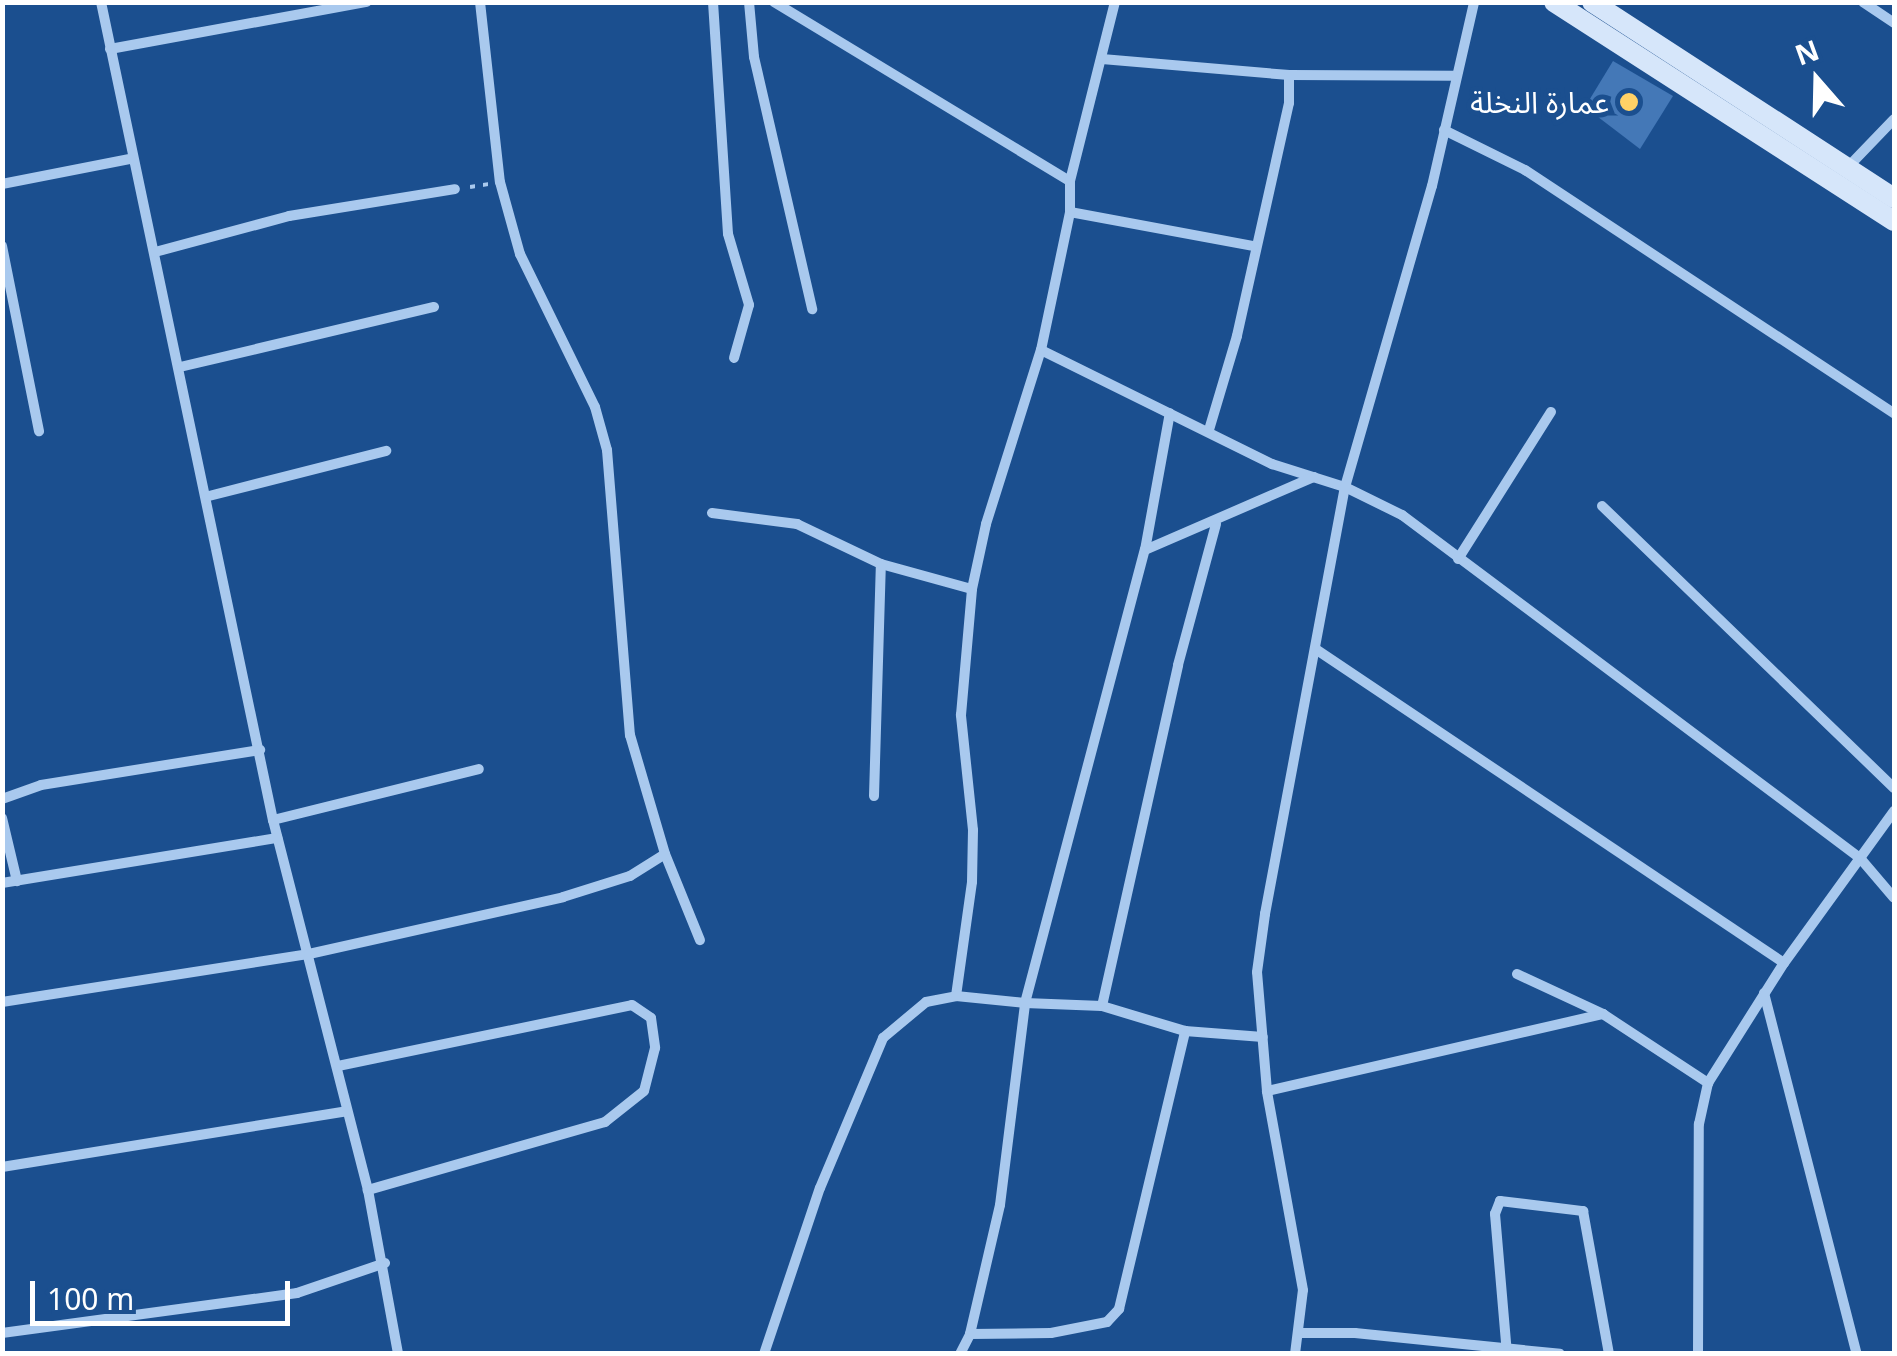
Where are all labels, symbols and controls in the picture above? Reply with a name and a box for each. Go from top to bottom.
north arrow [1767,30,1867,130]
text: N [1790,30,1824,74]
place label: عمارة النخلة [1470,84,1609,120]
marker: عمارة النخلة [1618,91,1640,113]
scale bar [35,1261,295,1323]
text: 100 m [47,1278,134,1319]

